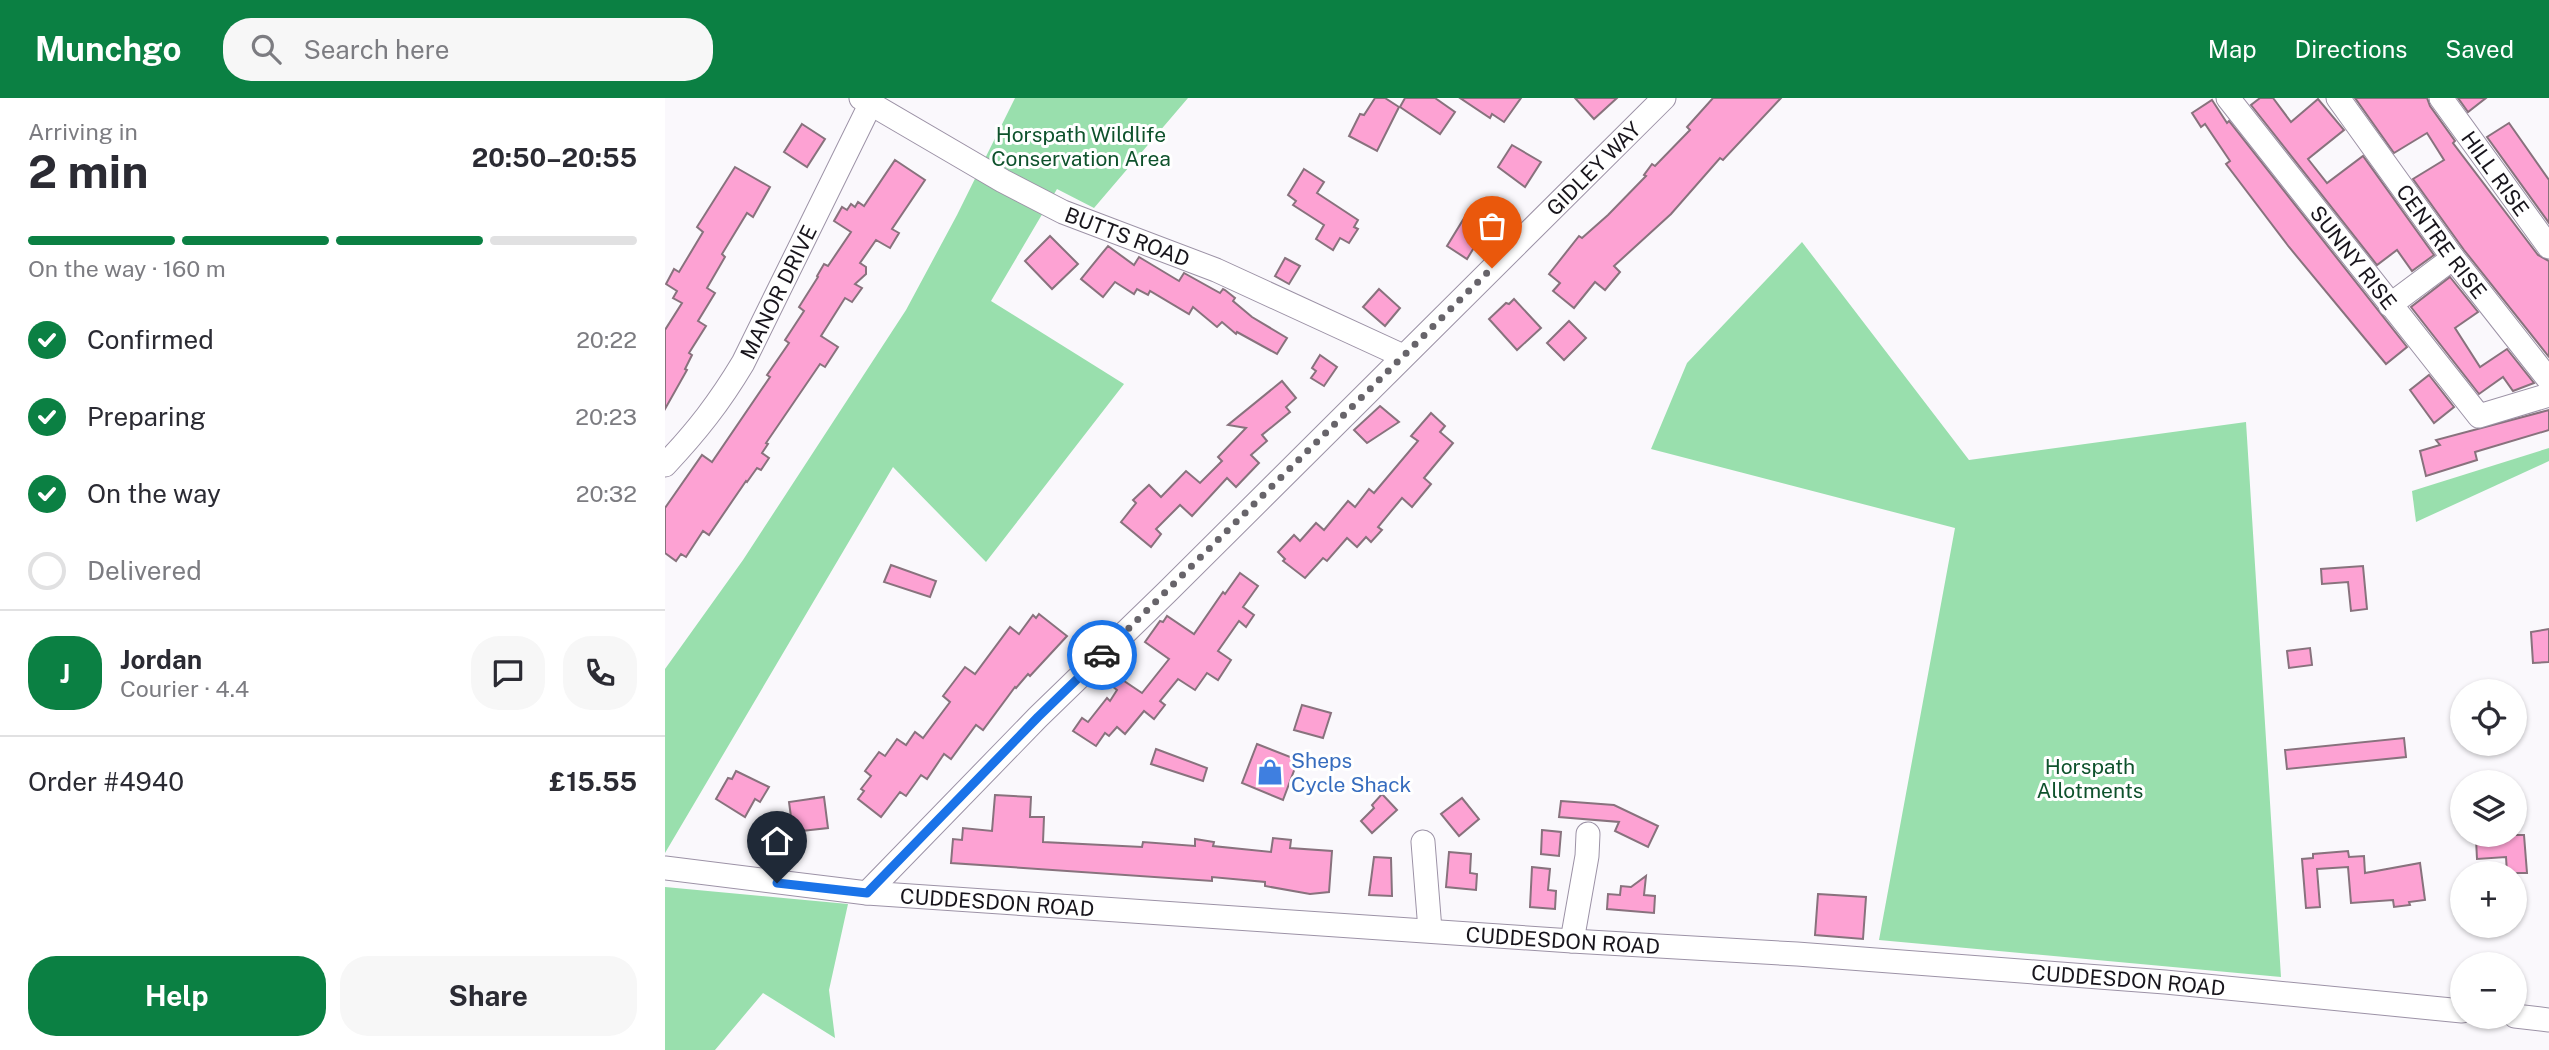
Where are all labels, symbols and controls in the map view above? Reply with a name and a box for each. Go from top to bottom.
search box [223,18,713,81]
text: Munchgo [35,30,181,68]
icon: search [247,30,285,68]
text: Search here [303,34,449,65]
text: Map [2208,35,2257,63]
text: Directions [2295,35,2407,63]
text: Saved [2445,35,2514,63]
street label: GIDLEY WAY [1541,116,1646,220]
text: Arriving in [28,118,138,145]
park label: Horspath Wildlife Conservation Area [991,122,1171,171]
street label: HILL RISE [2457,126,2535,221]
text: 20:50–20:55 [472,142,637,173]
text: 2 min [28,144,148,198]
street label: CENTRE RISE [2392,179,2492,303]
pin [1462,196,1522,268]
street label: SUNNY RISE [2305,200,2402,314]
street label: BUTTS ROAD [1061,201,1194,271]
icon: bag [1473,207,1511,245]
street label: MANOR DRIVE [735,221,821,363]
text: On the way · 160 m [28,255,226,282]
icon: check [28,321,66,359]
text: Confirmed [87,324,214,355]
text: 20:22 [576,326,637,353]
icon: check [28,398,66,436]
text: Preparing [87,401,206,432]
text: 20:23 [575,403,637,430]
icon: check [28,475,66,513]
text: On the way [87,478,221,509]
text: 20:32 [576,480,637,507]
text: Delivered [87,555,202,586]
courier [1067,620,1137,690]
button: chat [471,636,545,710]
button: phone [563,636,637,710]
icon: car [1083,636,1121,674]
text: Jordan [120,644,202,675]
text: J [60,658,70,689]
text: Courier · 4.4 [120,675,249,702]
map controls [2450,679,2527,1029]
button: locate [2450,679,2527,756]
place label: Sheps Cycle Shack [1291,748,1411,797]
park label: Horspath Allotments [2037,754,2143,803]
shop icon: Sheps Cycle Shack [1255,757,1285,787]
text: Order #4940 [28,766,184,797]
text: £15.55 [549,766,637,797]
button: layers [2450,770,2527,847]
pin [747,811,807,883]
icon: home [758,822,796,860]
button: + [2450,861,2527,938]
street label: CUDDESDON ROAD [899,883,1095,921]
street label: CUDDESDON ROAD [1465,921,1661,959]
button: − [2450,952,2527,1029]
button: Help [28,956,326,1036]
button: Share [340,956,637,1036]
street label: CUDDESDON ROAD [2031,959,2227,1000]

